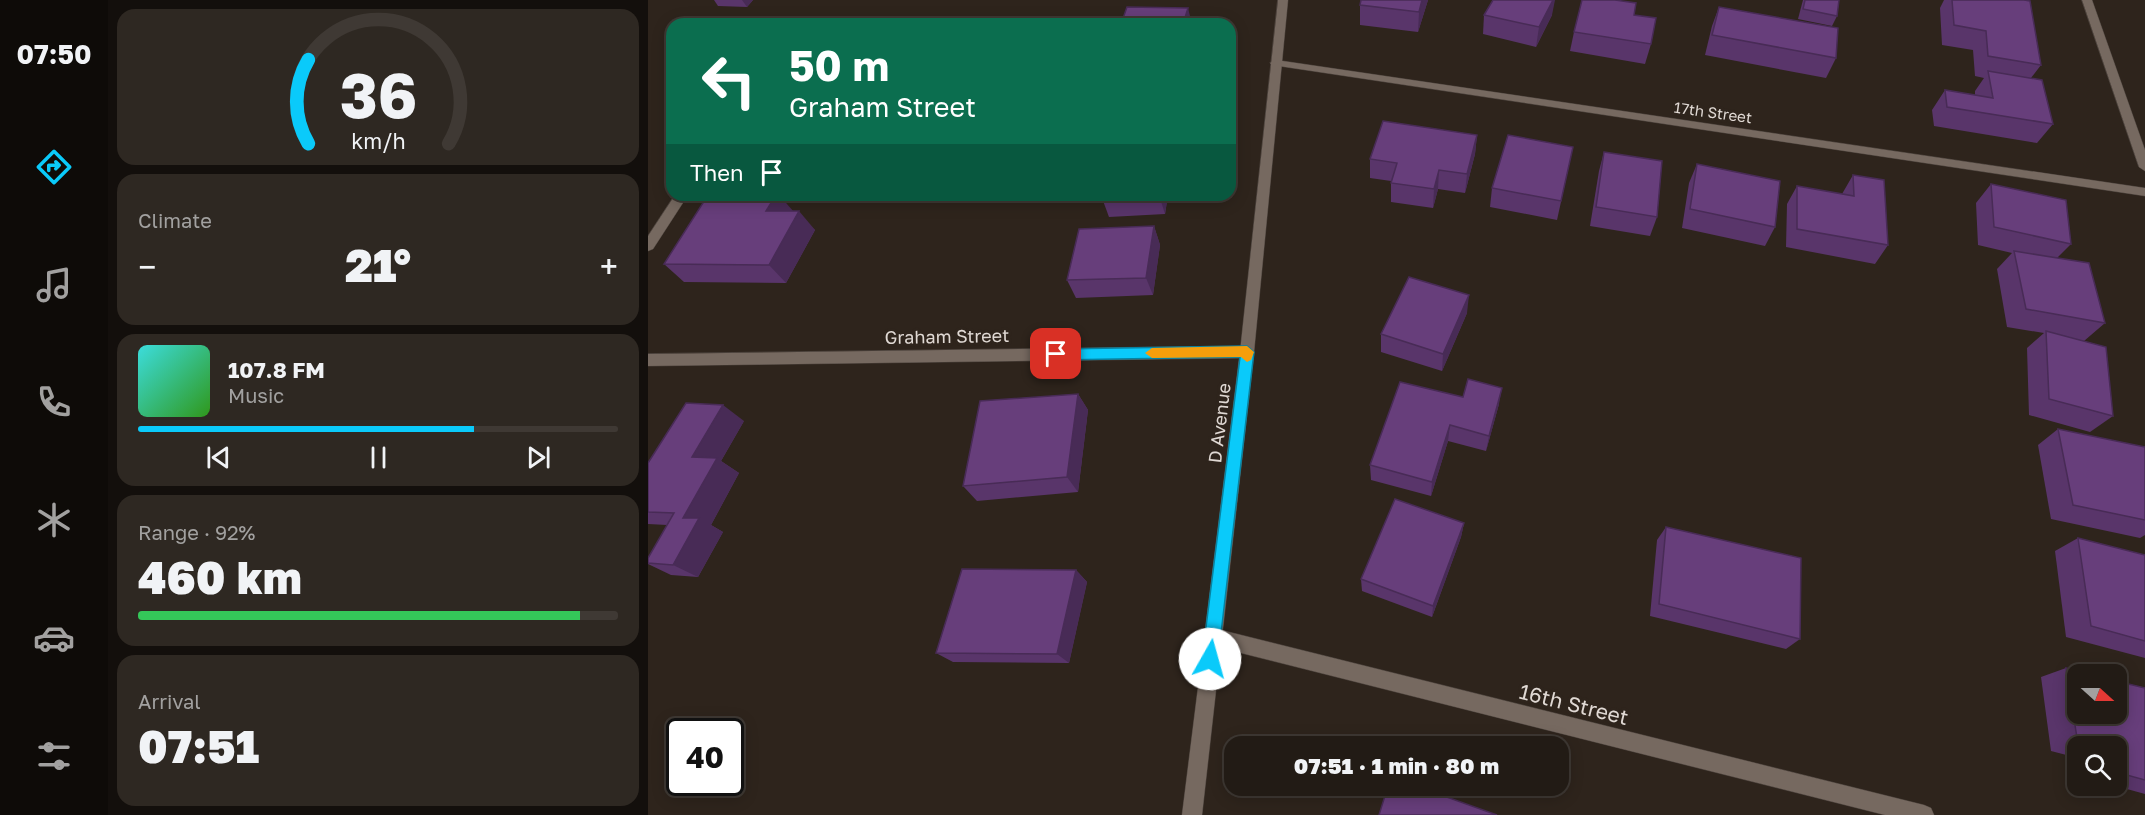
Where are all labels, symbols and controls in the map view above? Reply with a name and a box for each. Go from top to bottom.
text: 07:50 [17,38,91,70]
text: 50 m [789,40,889,90]
icon: left [690,42,768,120]
text: 36 [339,57,417,132]
text: Graham Street [789,91,976,123]
street label: 17th Street [1673,98,1753,126]
text: km/h [351,128,405,154]
icon: directions [33,146,75,188]
icon: arrive [755,156,788,189]
text: Then [690,159,743,186]
text: Climate [138,208,212,232]
text: 21° [345,238,411,292]
text: − [138,247,156,286]
text: + [600,247,618,286]
icon: music [33,264,75,306]
street label: Graham Street [884,324,1010,348]
pin [1030,328,1081,379]
icon: arrive [1039,337,1072,370]
text: 107.8 FM [228,356,325,383]
icon: phone [33,381,75,423]
street label: D Avenue [1203,382,1235,464]
text: Music [228,383,284,407]
icon: previous [202,441,235,474]
icon: pause [362,441,395,474]
icon: next [522,441,555,474]
icon: climate [33,499,75,541]
text: Range · 92% [138,520,255,544]
text: 460 km [138,550,302,604]
icon: car [33,617,75,659]
position arrow [1178,627,1242,691]
north arrow [2067,664,2127,724]
map controls [2067,664,2127,796]
street label: 16th Street [1517,678,1631,730]
text: Arrival [138,689,201,713]
speed limit sign: 40 [666,718,744,796]
text: 07:51 [138,719,259,773]
icon: filters [33,735,75,777]
button: search [2067,736,2127,796]
text: 07:51 · 1 min · 80 m [1294,752,1499,779]

